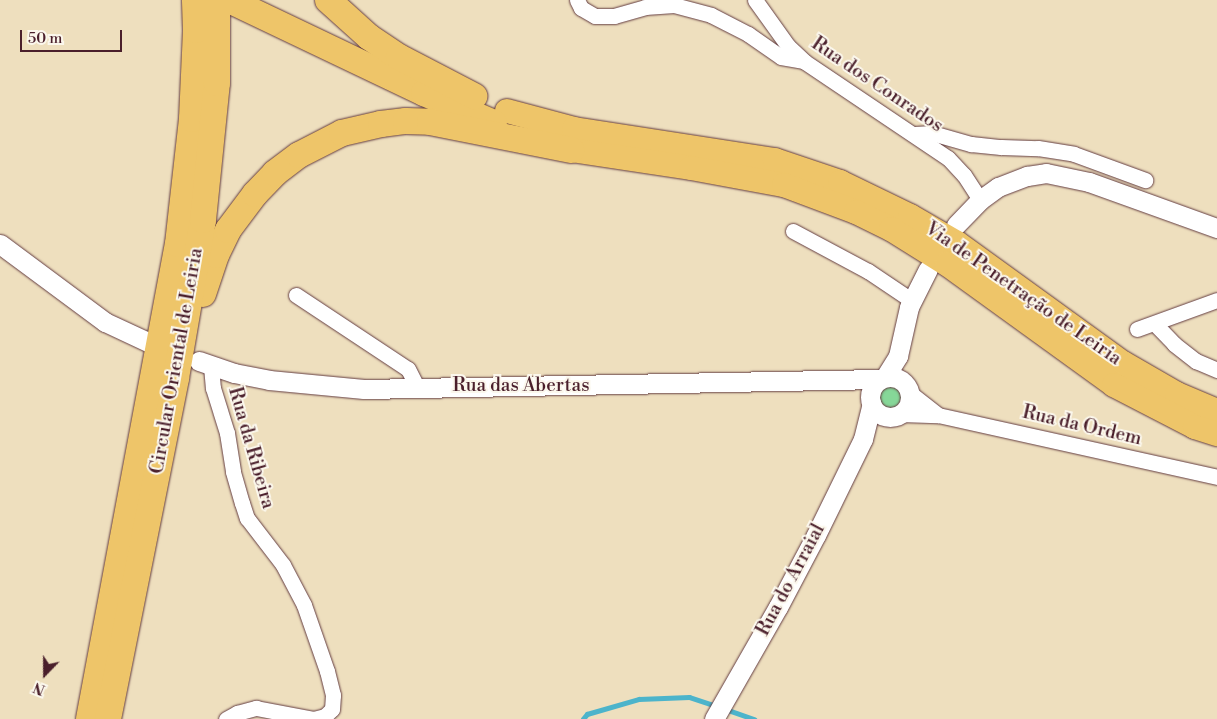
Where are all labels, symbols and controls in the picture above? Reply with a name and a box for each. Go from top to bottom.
scale bar [22,20,125,52]
text: 50 m [28,29,62,48]
street label: Rua dos Conrados [807,33,947,137]
street label: Via de Penetração de Leiria [920,217,1126,371]
street label: Circular Oriental de Leiria [146,246,208,476]
street label: Rua das Abertas [453,375,589,397]
street label: Rua da Ribeira [223,384,279,512]
street label: Rua da Ordem [1020,401,1144,451]
street label: Rua do Arraial [752,520,830,640]
north arrow [20,649,70,699]
text: N [31,677,48,698]

